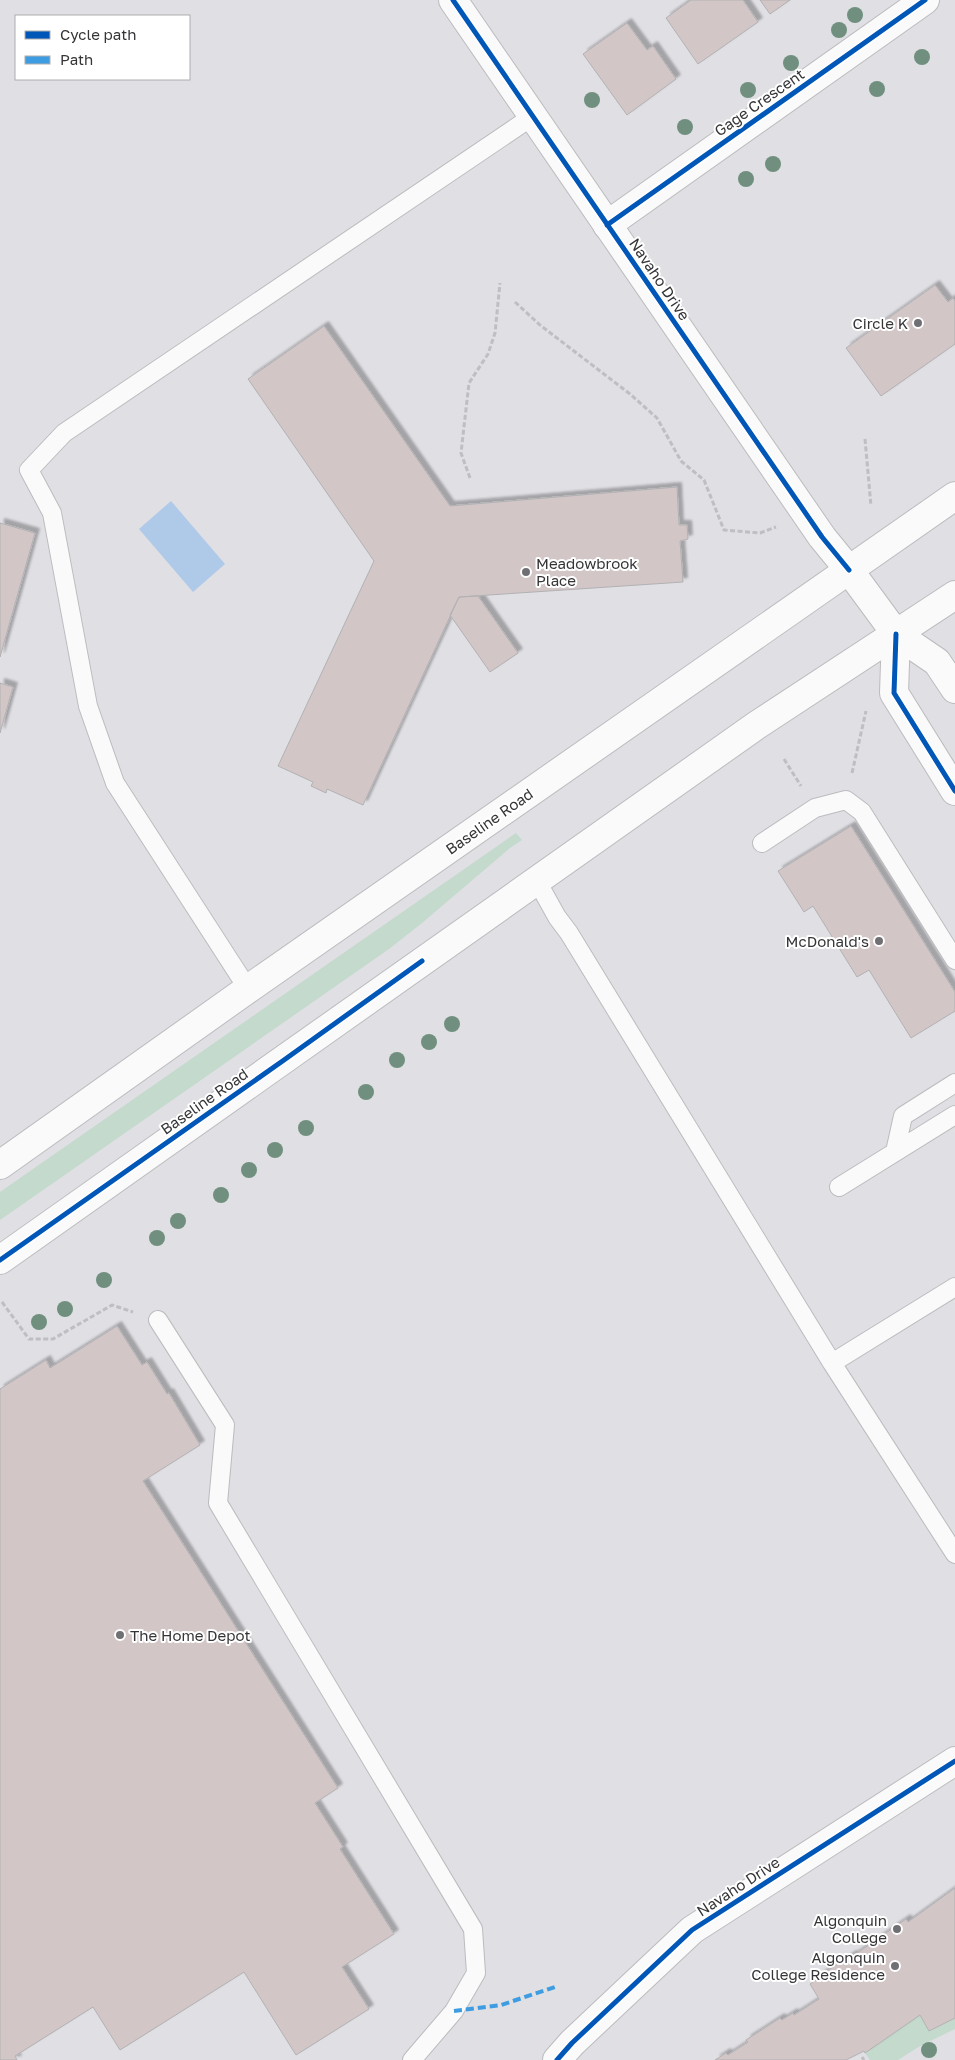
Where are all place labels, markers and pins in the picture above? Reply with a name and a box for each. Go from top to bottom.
place label: Circle K [852,314,908,332]
marker: Circle K [912,317,924,329]
place label: Meadowbrook Place [536,554,638,589]
marker: Meadowbrook Place [520,566,532,578]
place label: McDonald's [786,932,869,950]
marker: McDonald's [873,935,885,947]
place label: The Home Depot [130,1626,251,1644]
marker: The Home Depot [114,1629,126,1641]
place label: Algonquin College [814,1911,887,1946]
marker: Algonquin College [891,1923,903,1935]
place label: Algonquin College Residence [751,1948,885,1983]
marker: Algonquin College Residence [889,1960,901,1972]

